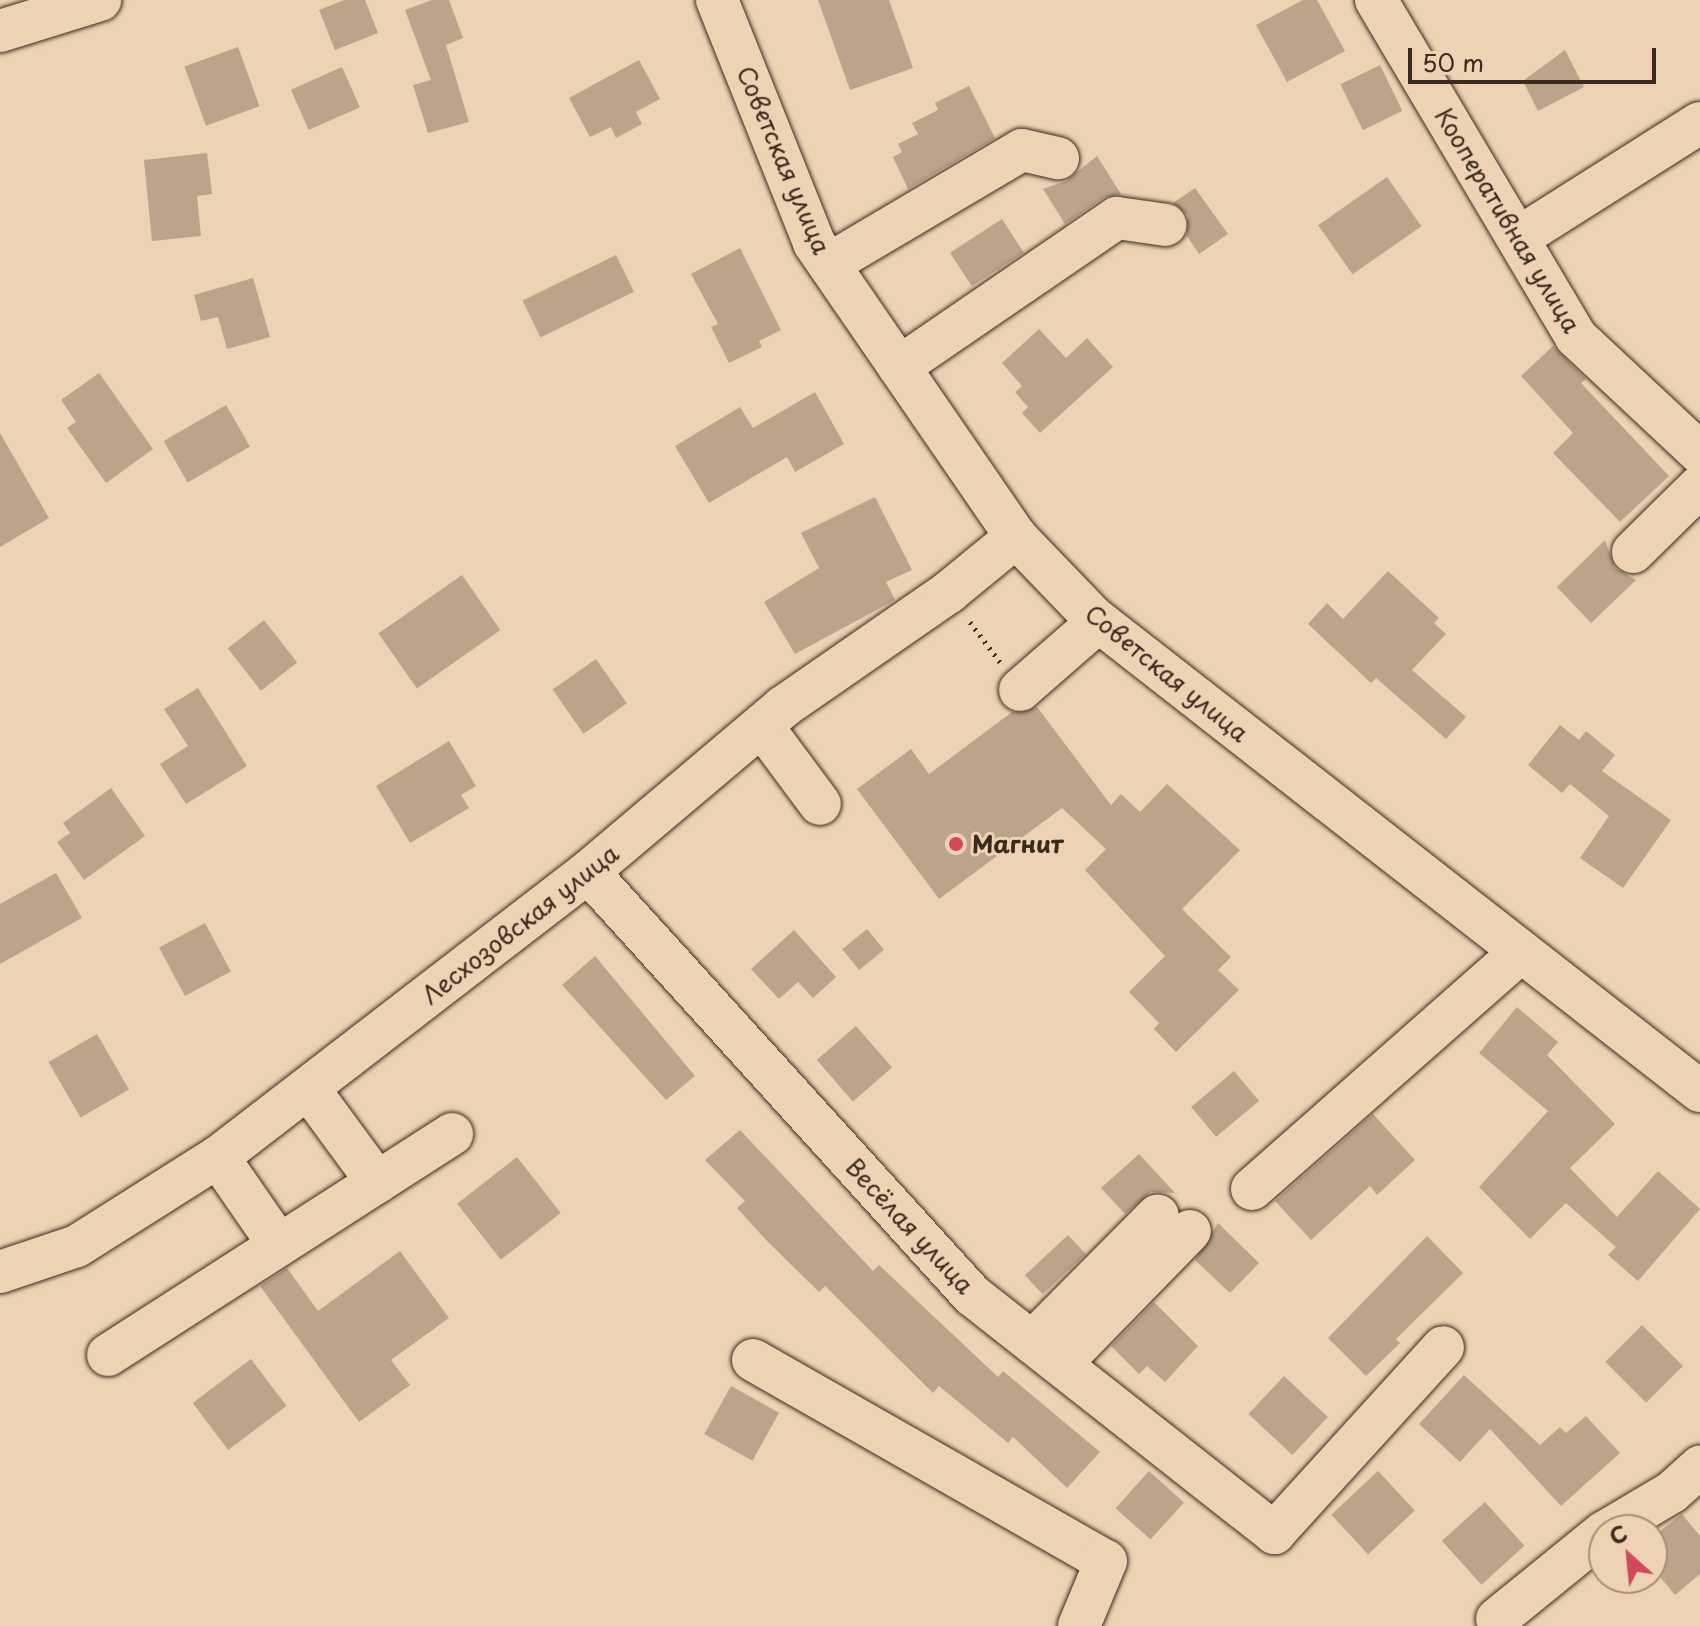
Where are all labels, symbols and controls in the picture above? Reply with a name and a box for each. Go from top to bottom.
scale bar [1412,32,1660,82]
text: 50 m [1422,44,1484,80]
street label: Советская улица [731,61,837,259]
street label: Кооперативная улица [1429,102,1587,338]
street label: Советская улица [1079,598,1255,748]
place label: Магнит [972,830,1063,858]
marker: Магнит [947,835,965,853]
street label: Лесхозовская улица [415,838,625,1010]
street label: Весёлая улица [840,1152,980,1300]
north arrow [1588,1514,1668,1594]
text: С [1603,1515,1633,1552]

